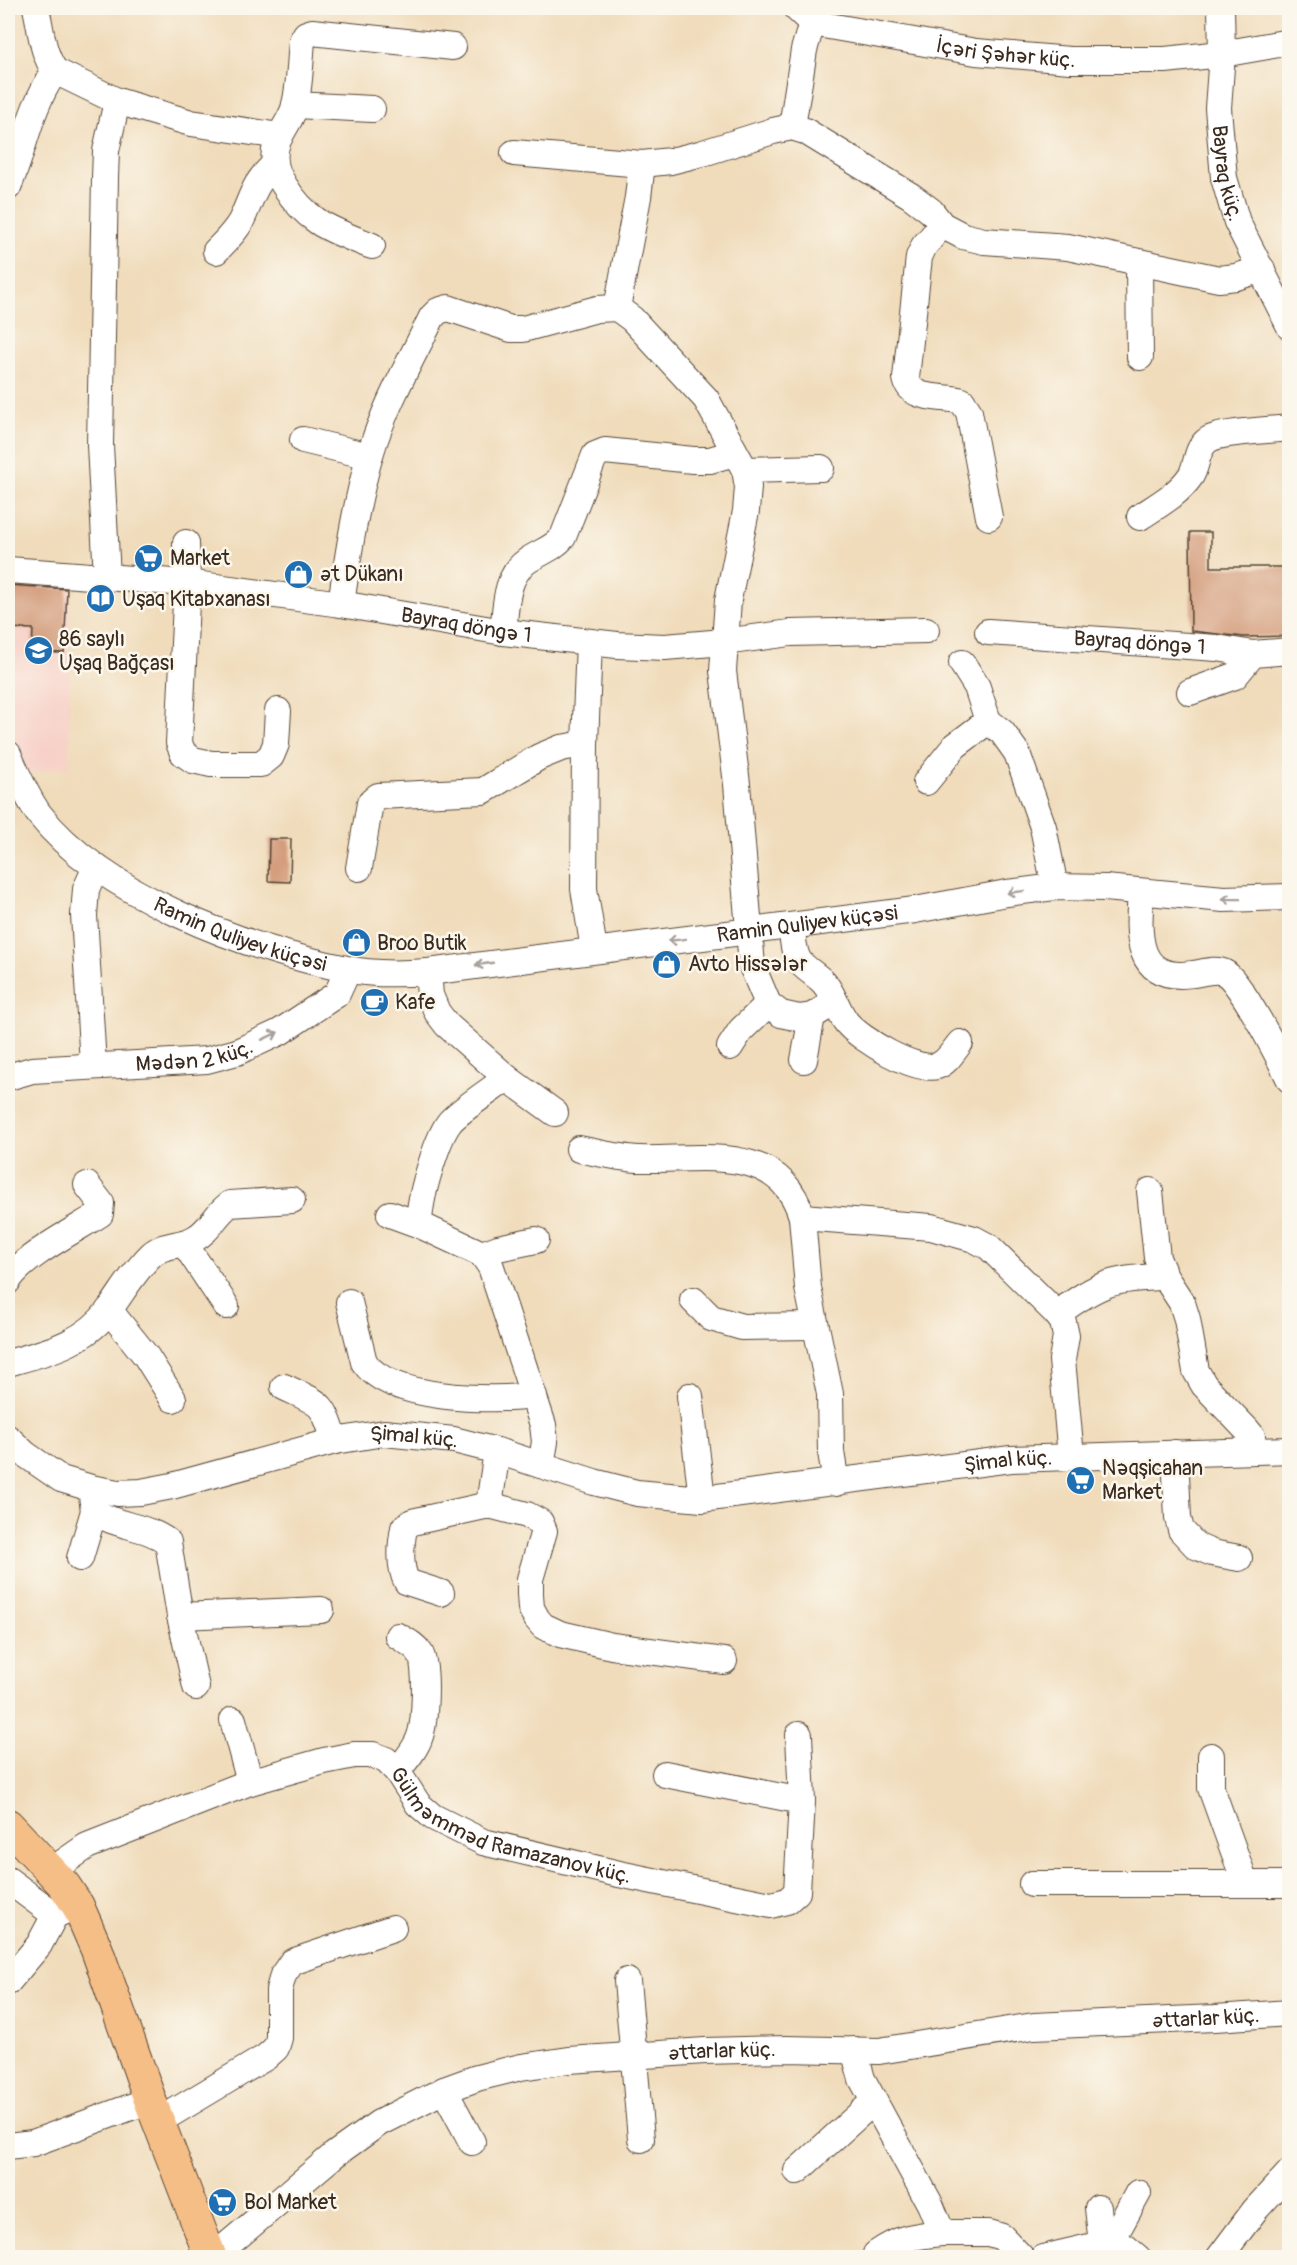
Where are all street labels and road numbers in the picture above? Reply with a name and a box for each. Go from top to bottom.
street label: İçəri Şəhər küç. [934,32,1075,74]
street label: Bayraq küç. [1206,124,1249,224]
street label: Bayraq döngə 1 [399,602,533,649]
street label: Bayraq döngə 1 [1073,625,1206,661]
street label: Ramin Quliyev küçəsi [149,891,329,978]
street label: Ramin Quliyev küçəsi [715,899,900,949]
street label: Mədən 2 küç. [135,1033,257,1078]
street label: Şimal küç. [368,1420,462,1455]
street label: Şimal küç. [962,1445,1053,1479]
street label: Gülməmməd Ramazanov küç. [384,1762,633,1890]
street label: Əttarlar küç. [1152,2002,1260,2035]
street label: Əttarlar küç. [667,2036,776,2067]

